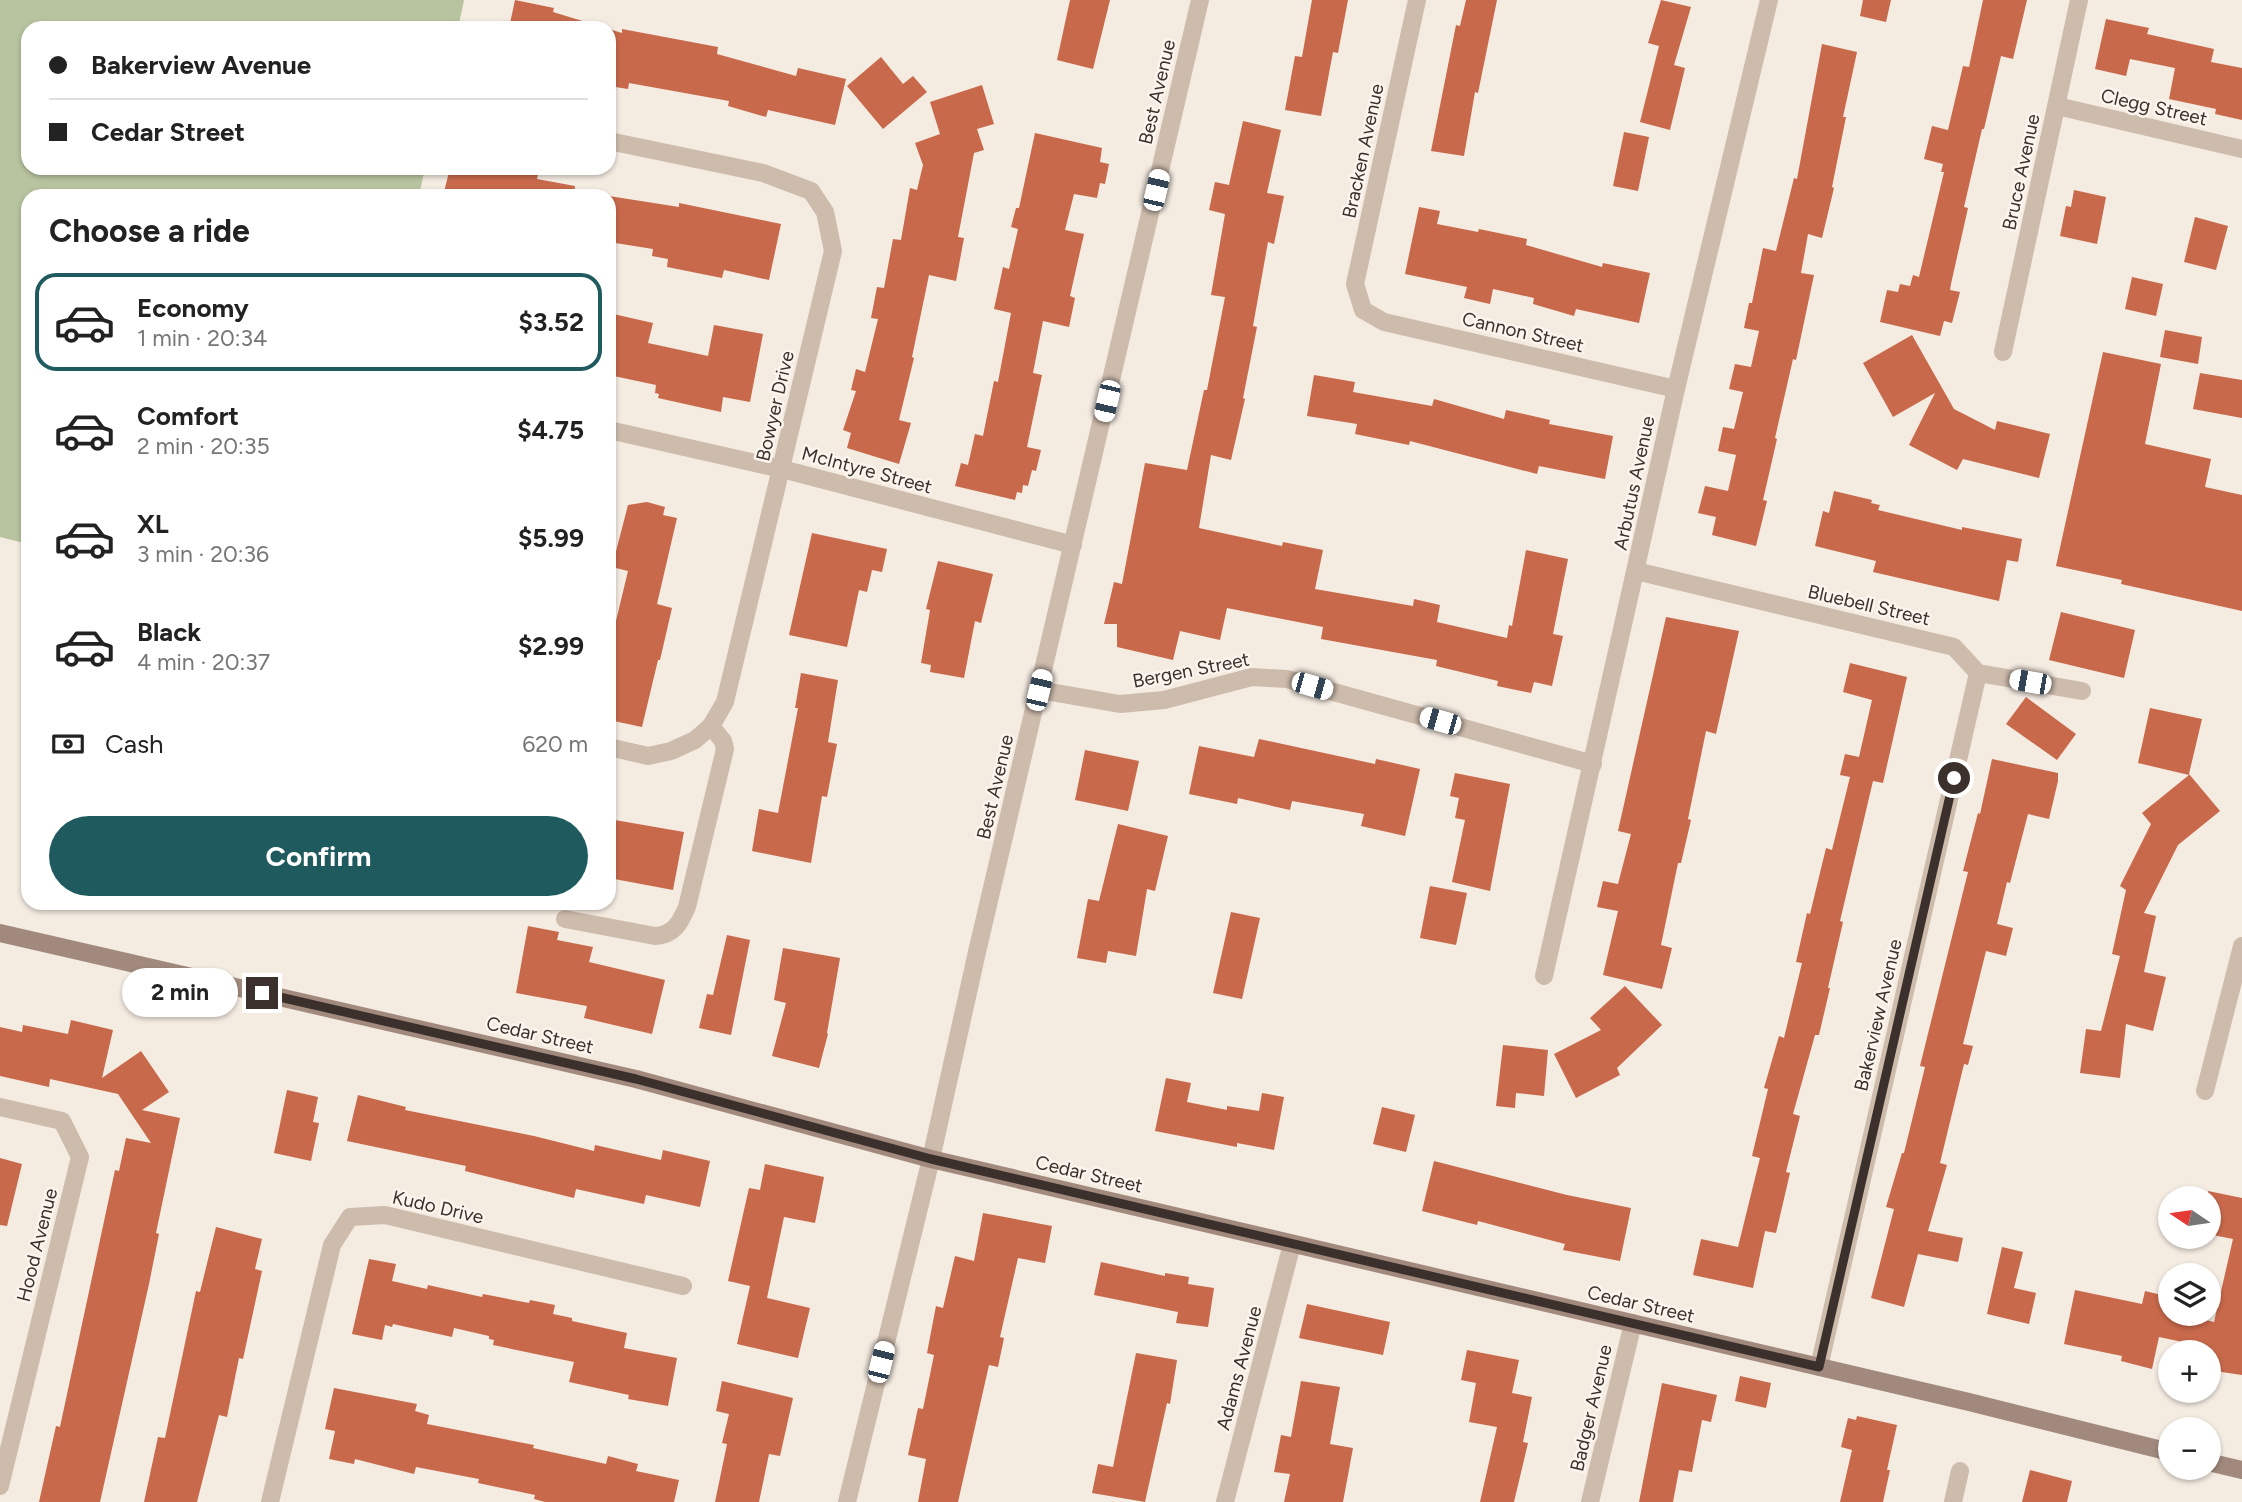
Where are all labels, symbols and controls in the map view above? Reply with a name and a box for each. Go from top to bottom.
street label: Best Avenue [1134,37,1180,147]
text: Bakerview Avenue [91,49,311,81]
street label: Bracken Avenue [1338,82,1388,220]
street label: Clegg Street [2099,84,2209,130]
street label: Bruce Avenue [1997,112,2045,232]
text: Cedar Street [91,116,245,148]
car [1142,167,1171,213]
text: Choose a ride [49,212,250,250]
icon: car [53,291,116,354]
text: Economy [137,292,249,324]
text: $3.52 [519,306,584,338]
street label: Cannon Street [1460,307,1586,357]
text: 1 min · 20:34 [137,324,267,352]
street label: Bowyer Drive [751,349,799,463]
car [1093,378,1122,424]
icon: car [53,399,116,462]
text: Comfort [137,400,239,432]
text: $4.75 [517,414,584,446]
street label: Arbutus Avenue [1609,414,1659,552]
text: 2 min · 20:35 [137,432,270,460]
street label: McIntyre Street [799,442,935,498]
icon: car [53,507,116,570]
text: XL [137,508,169,540]
text: $5.99 [518,522,584,554]
text: 3 min · 20:36 [137,540,269,568]
street label: Bluebell Street [1806,580,1932,630]
icon: car [53,615,116,678]
text: Black [137,616,201,648]
text: $2.99 [518,630,584,662]
street label: Bergen Street [1131,647,1251,693]
text: 4 min · 20:37 [137,648,270,676]
car [1025,667,1054,713]
car [2008,668,2053,696]
car [1289,670,1336,702]
car [1417,705,1464,737]
icon: cash [49,725,87,763]
text: Cash [105,728,164,760]
text: 620 m [522,730,588,758]
street label: Best Avenue [972,732,1018,842]
route start [1938,762,1970,794]
button: Confirm [49,816,588,896]
street label: Bakerview Avenue [1849,937,1907,1093]
callout: 2 min [122,968,238,1018]
route end [246,977,278,1009]
text: 2 min [151,978,209,1006]
street label: Cedar Street [484,1012,596,1058]
street label: Cedar Street [1033,1151,1145,1197]
street label: Kudo Drive [390,1185,486,1229]
street label: Hood Avenue [12,1186,62,1304]
north arrow [2158,1186,2221,1250]
map controls [2158,1186,2221,1480]
button: layers [2158,1263,2221,1326]
street label: Cedar Street [1585,1281,1697,1327]
street label: Adams Avenue [1211,1303,1267,1433]
car [866,1339,897,1385]
button: + [2158,1340,2221,1403]
street label: Badger Avenue [1565,1342,1617,1474]
button: − [2158,1417,2221,1480]

